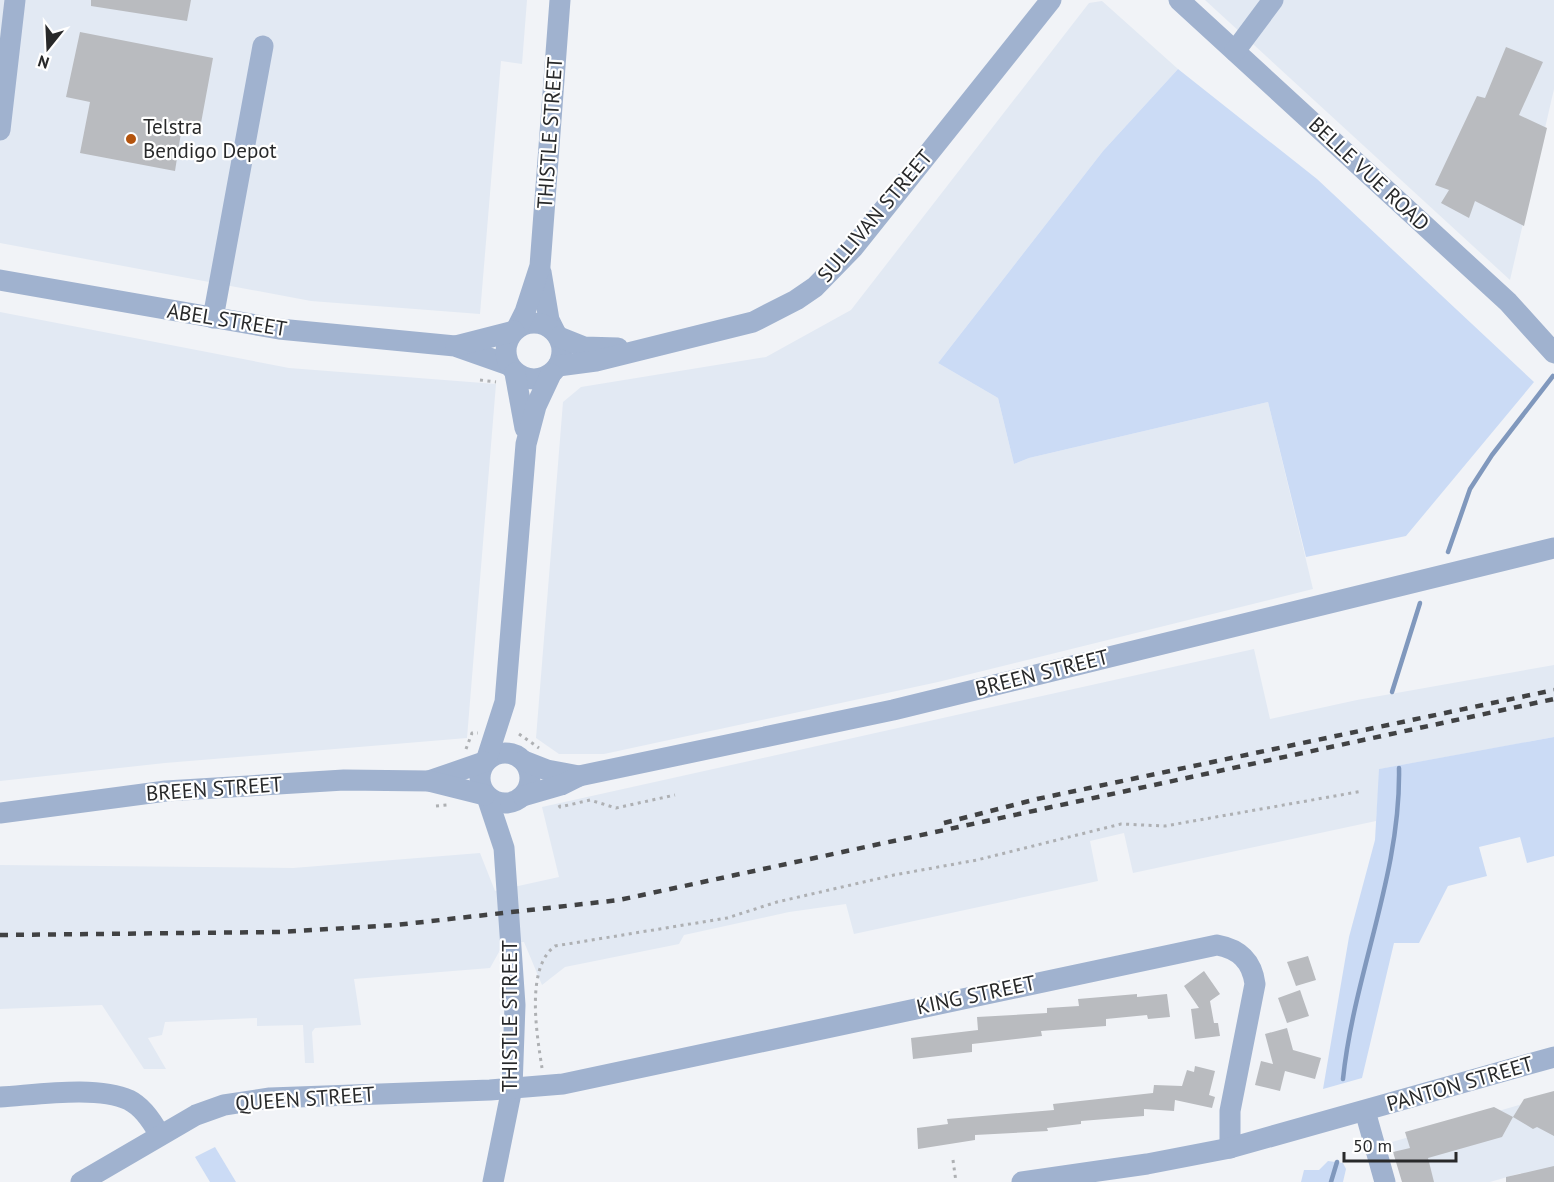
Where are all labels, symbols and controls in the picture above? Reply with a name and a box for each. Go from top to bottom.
north arrow [18,18,78,78]
text: N [35,51,51,73]
street label: THISTLE STREET [531,56,568,210]
street label: BELLE VUE ROAD [1303,111,1435,236]
place label: Telstra Bendigo Depot [143,113,277,164]
marker: Telstra Bendigo Depot [124,132,138,146]
street label: SULLIVAN STREET [811,143,938,288]
street label: ABEL STREET [165,297,289,342]
street label: BREEN STREET [972,643,1112,702]
street label: BREEN STREET [145,770,283,807]
street label: THISTLE STREET [496,940,523,1092]
street label: KING STREET [914,969,1038,1020]
street label: PANTON STREET [1384,1050,1537,1117]
street label: QUEEN STREET [234,1080,376,1117]
scale bar [1344,1125,1456,1163]
text: 50 m [1353,1134,1392,1157]

